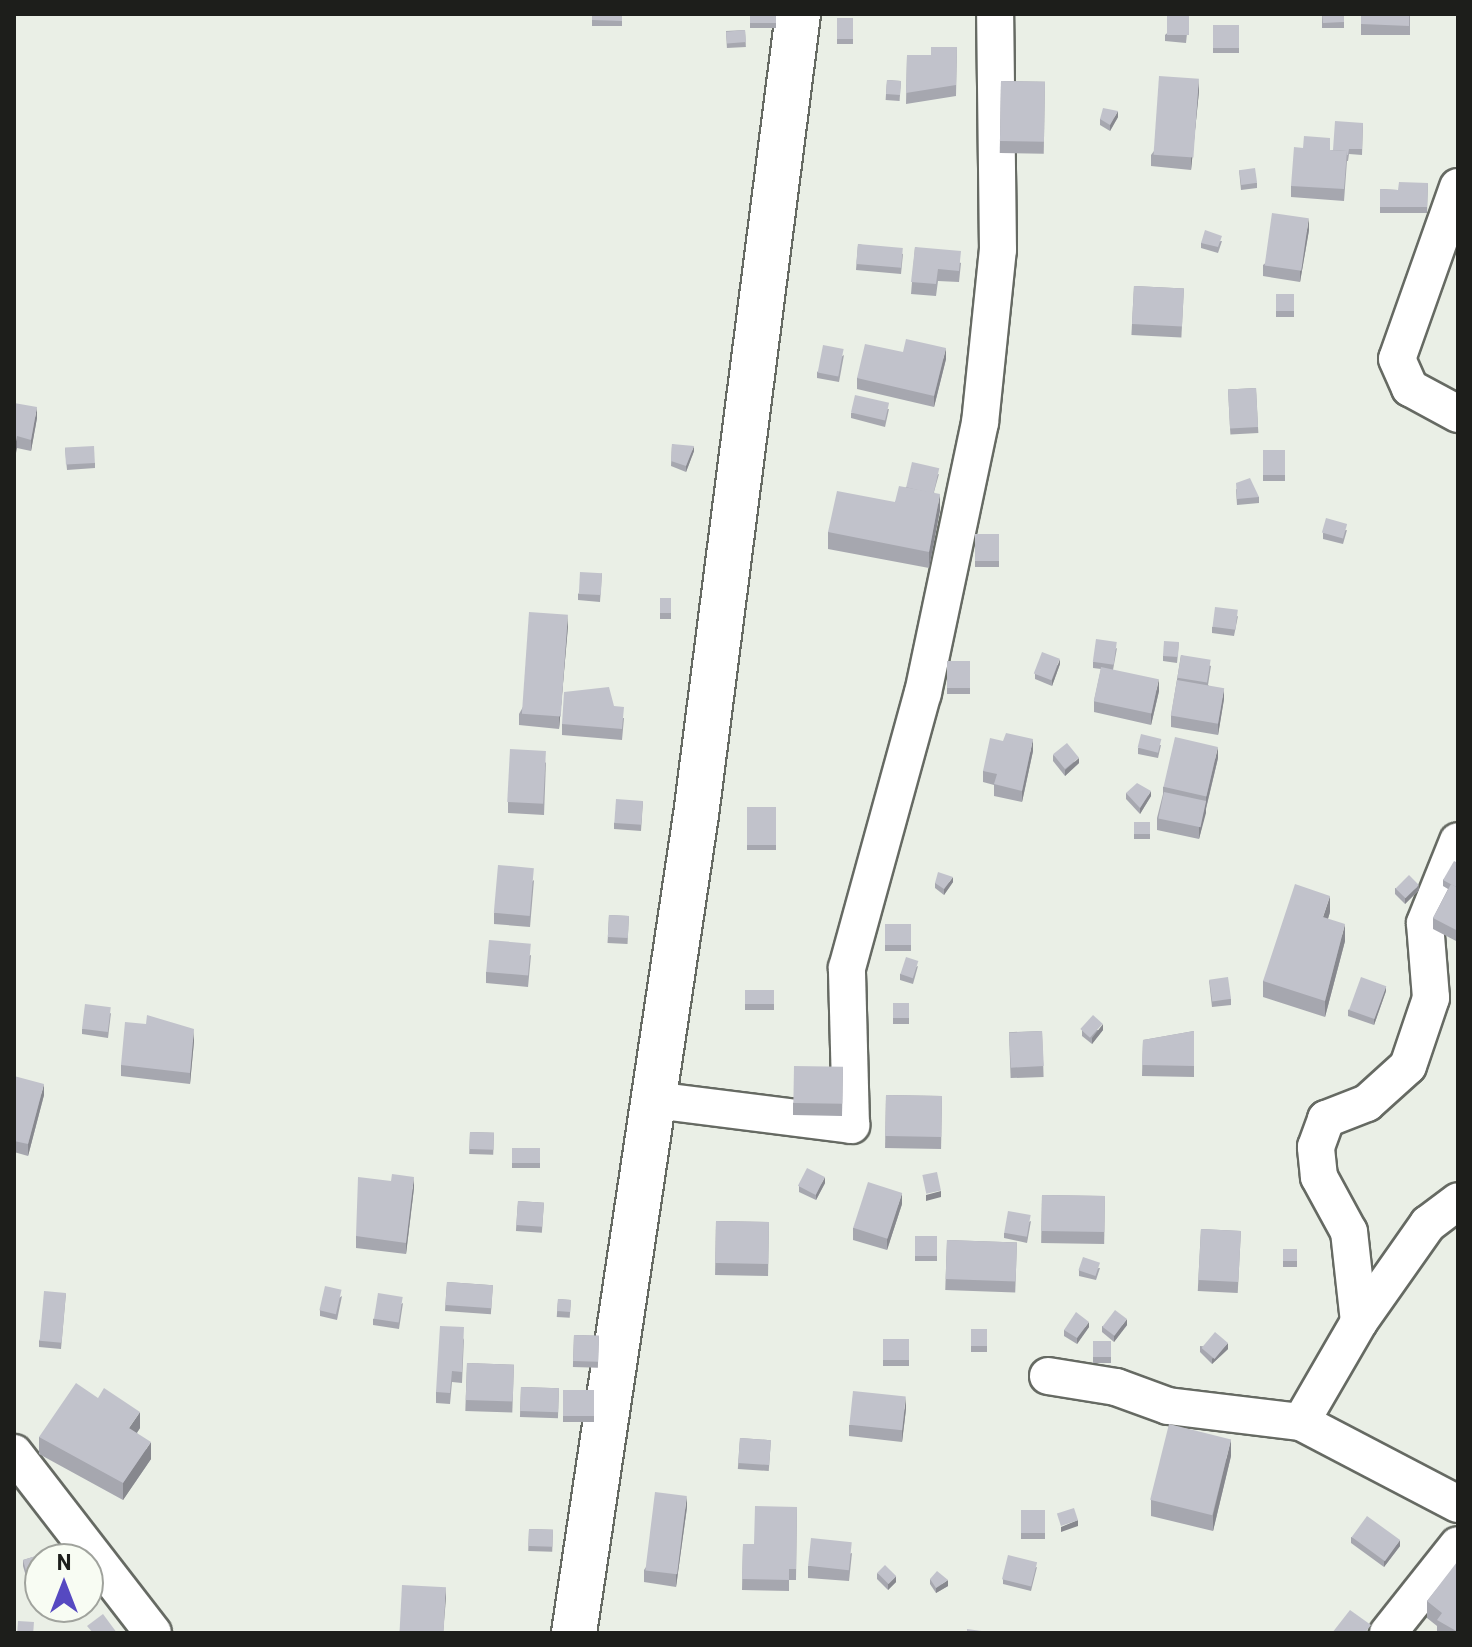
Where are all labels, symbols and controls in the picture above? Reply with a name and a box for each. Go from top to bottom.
north arrow [24,1543,104,1623]
text: N [57,1548,71,1574]

